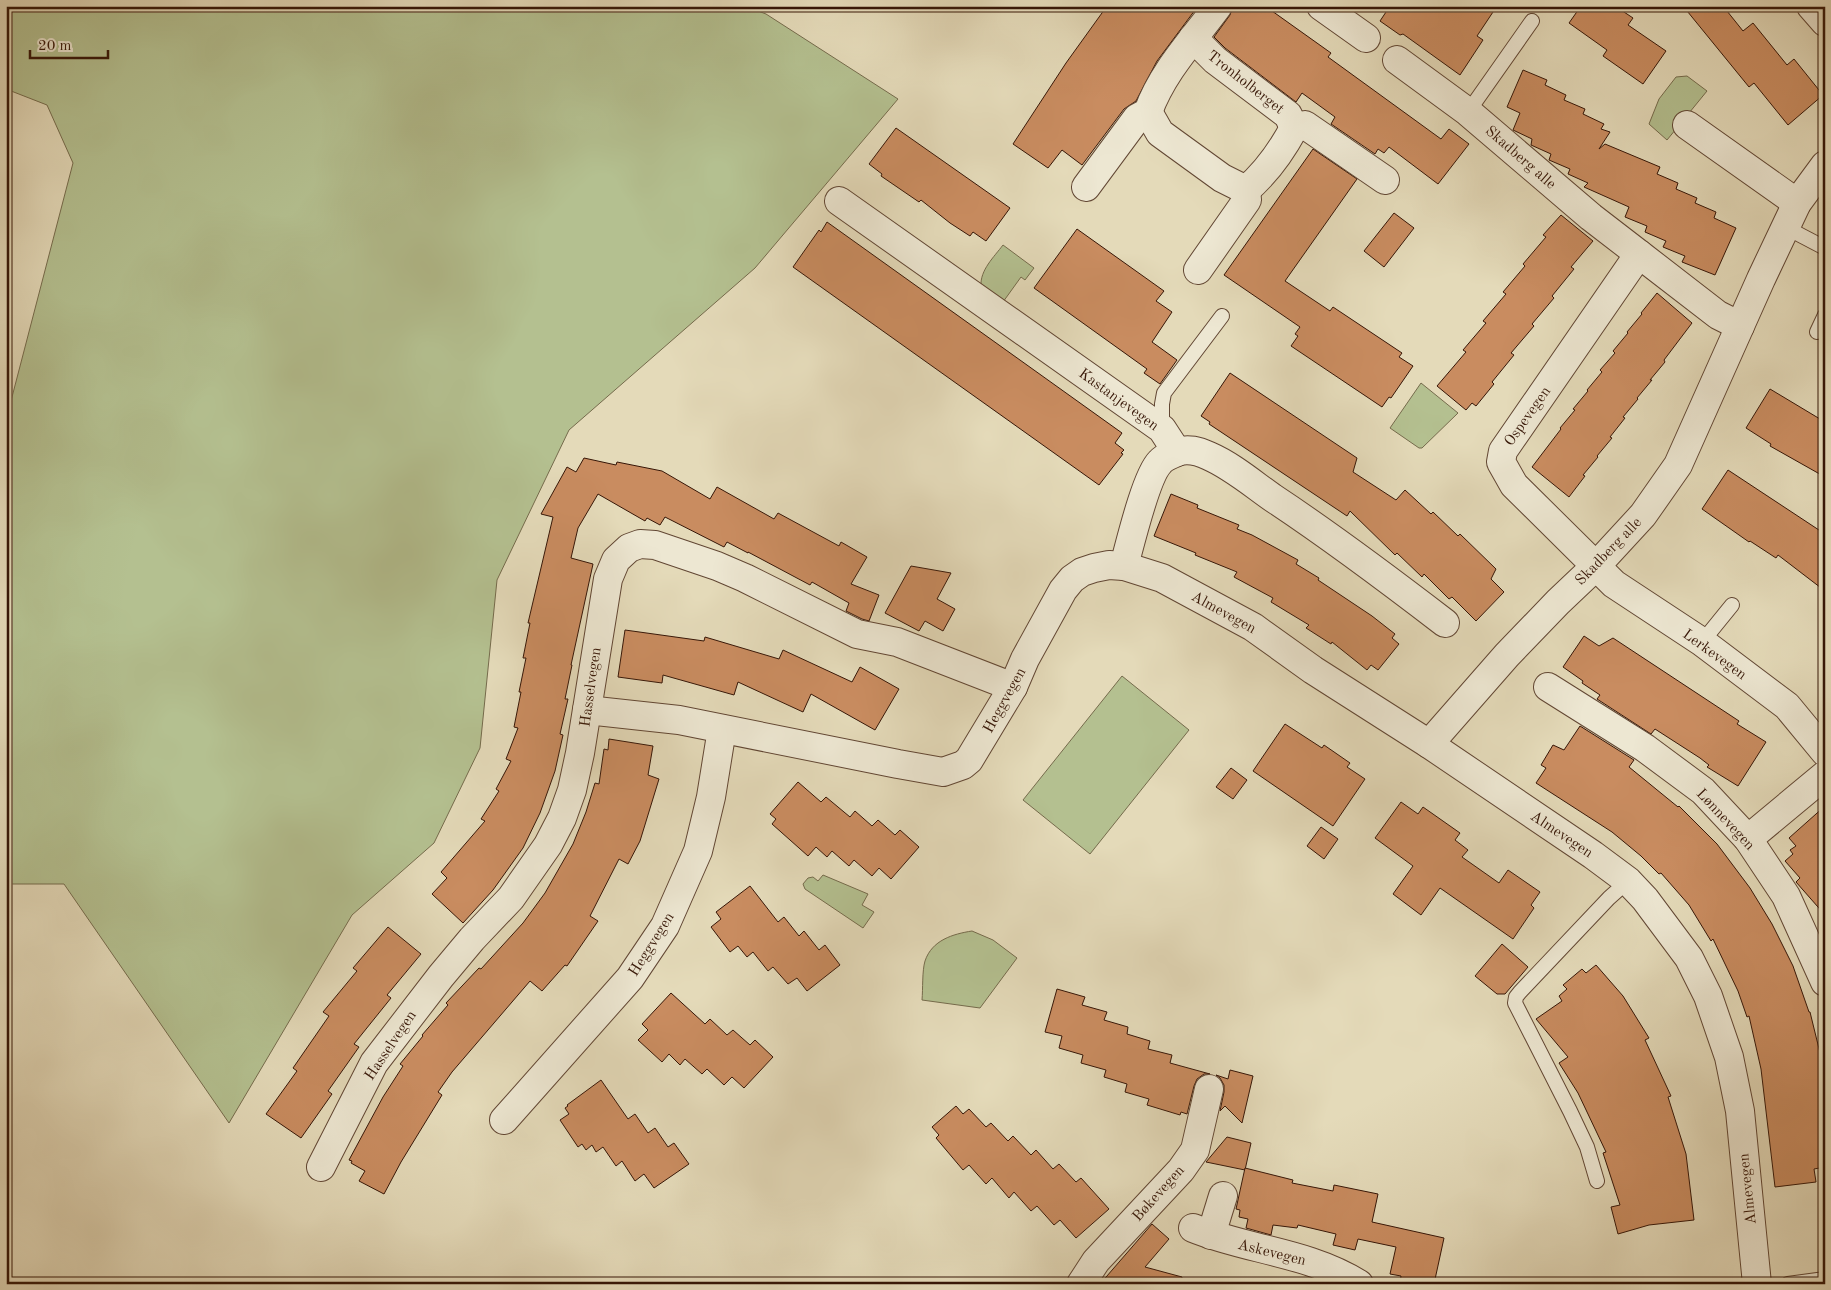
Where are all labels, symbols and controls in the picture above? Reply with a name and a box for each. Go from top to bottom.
scale bar [30,28,108,60]
text: 20 m [38,39,72,54]
street label: Tronholberget [1204,49,1286,118]
street label: Skadberg alle [1482,124,1558,193]
street label: Kastanjevegen [1075,366,1161,434]
street label: Ospevegen [1502,384,1554,449]
street label: Skadberg alle [1573,515,1645,589]
street label: Almevegen [1188,589,1258,637]
street label: Lerkevegen [1679,627,1749,683]
street label: Hasselvegen [578,646,605,728]
street label: Heggvegen [981,666,1029,736]
street label: Lønnevegen [1693,786,1757,854]
street label: Almevegen [1527,809,1595,861]
street label: Heggvegen [627,910,678,979]
street label: Hasselvegen [363,1008,420,1083]
street label: Almevegen [1737,1152,1760,1225]
street label: Bøkevegen [1130,1163,1188,1225]
street label: Askevegen [1236,1238,1307,1269]

